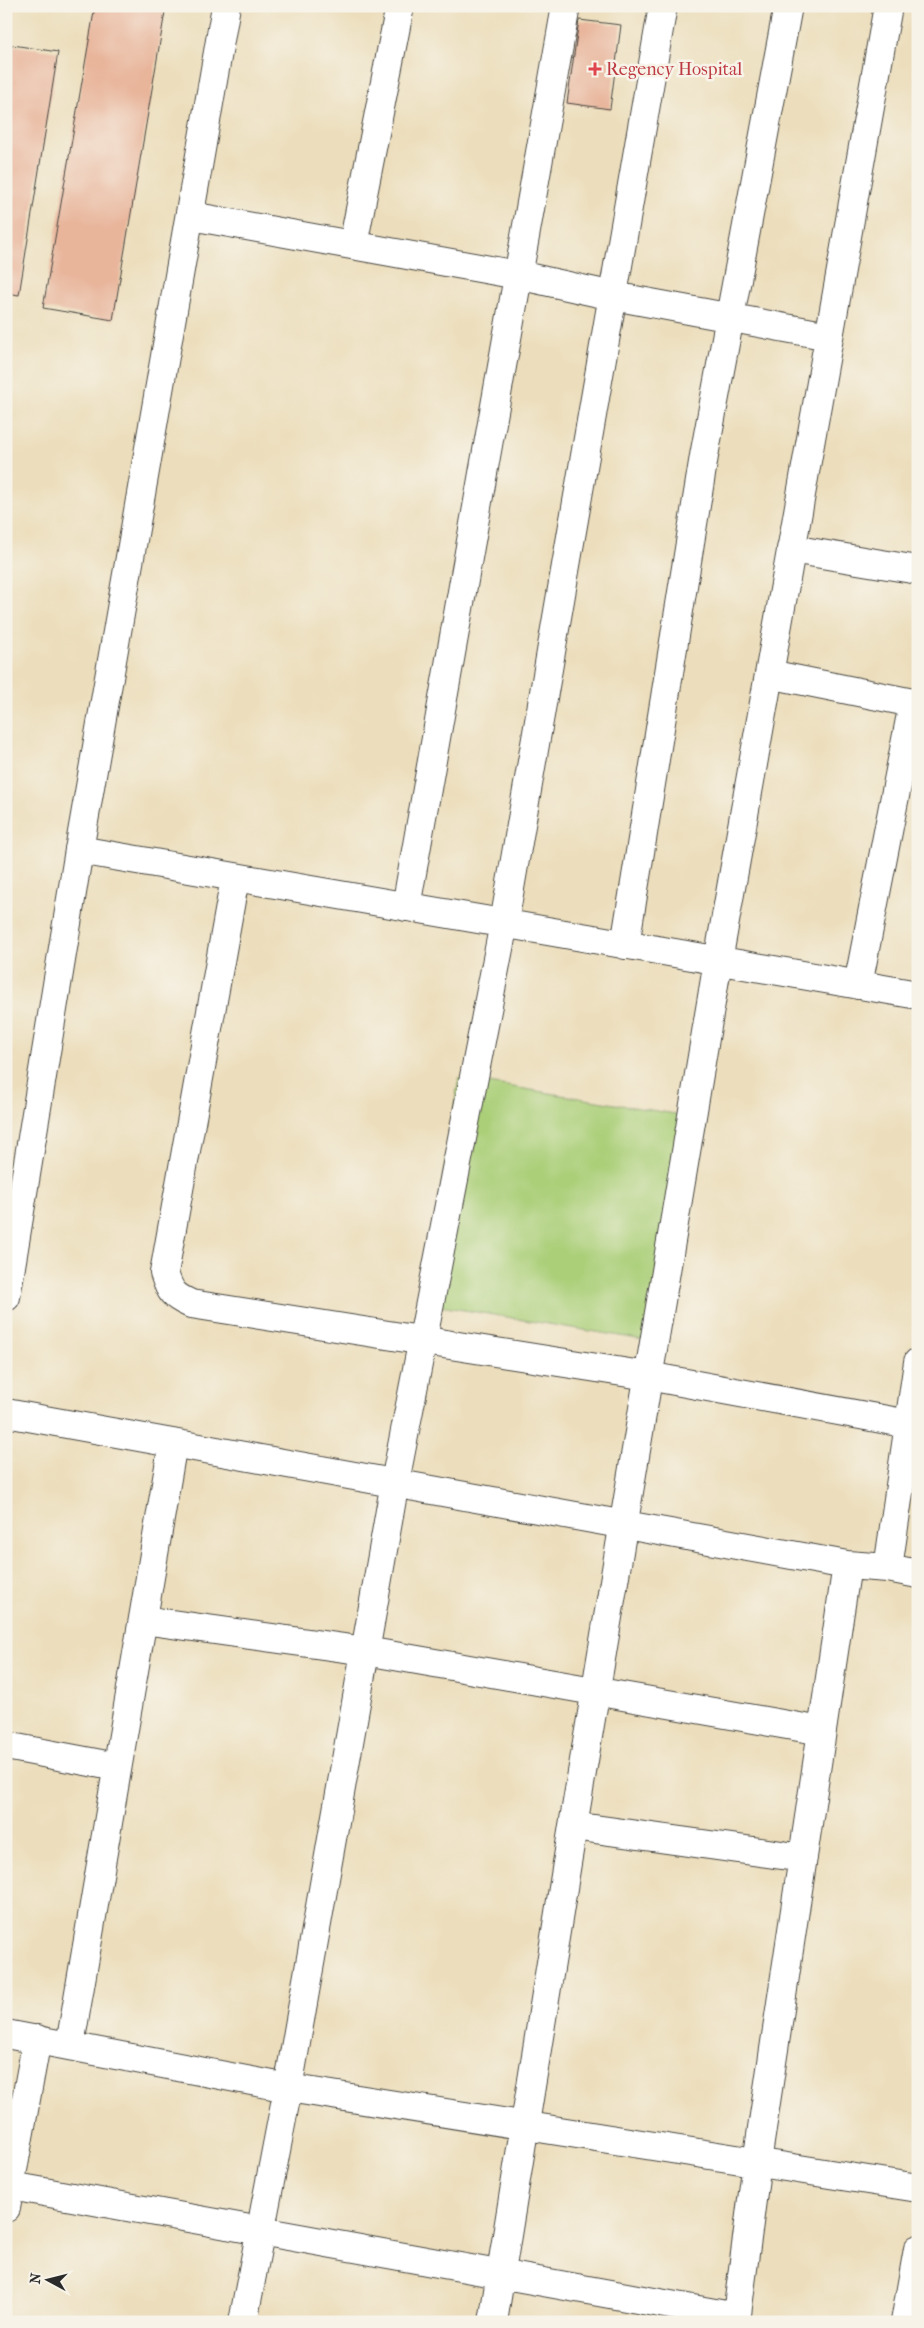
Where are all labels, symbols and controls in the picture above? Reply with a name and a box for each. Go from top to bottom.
place label: Regency Hospital [606,59,742,80]
marker: Regency Hospital [588,62,602,76]
north arrow [22,2256,72,2306]
text: N [27,2272,45,2285]

